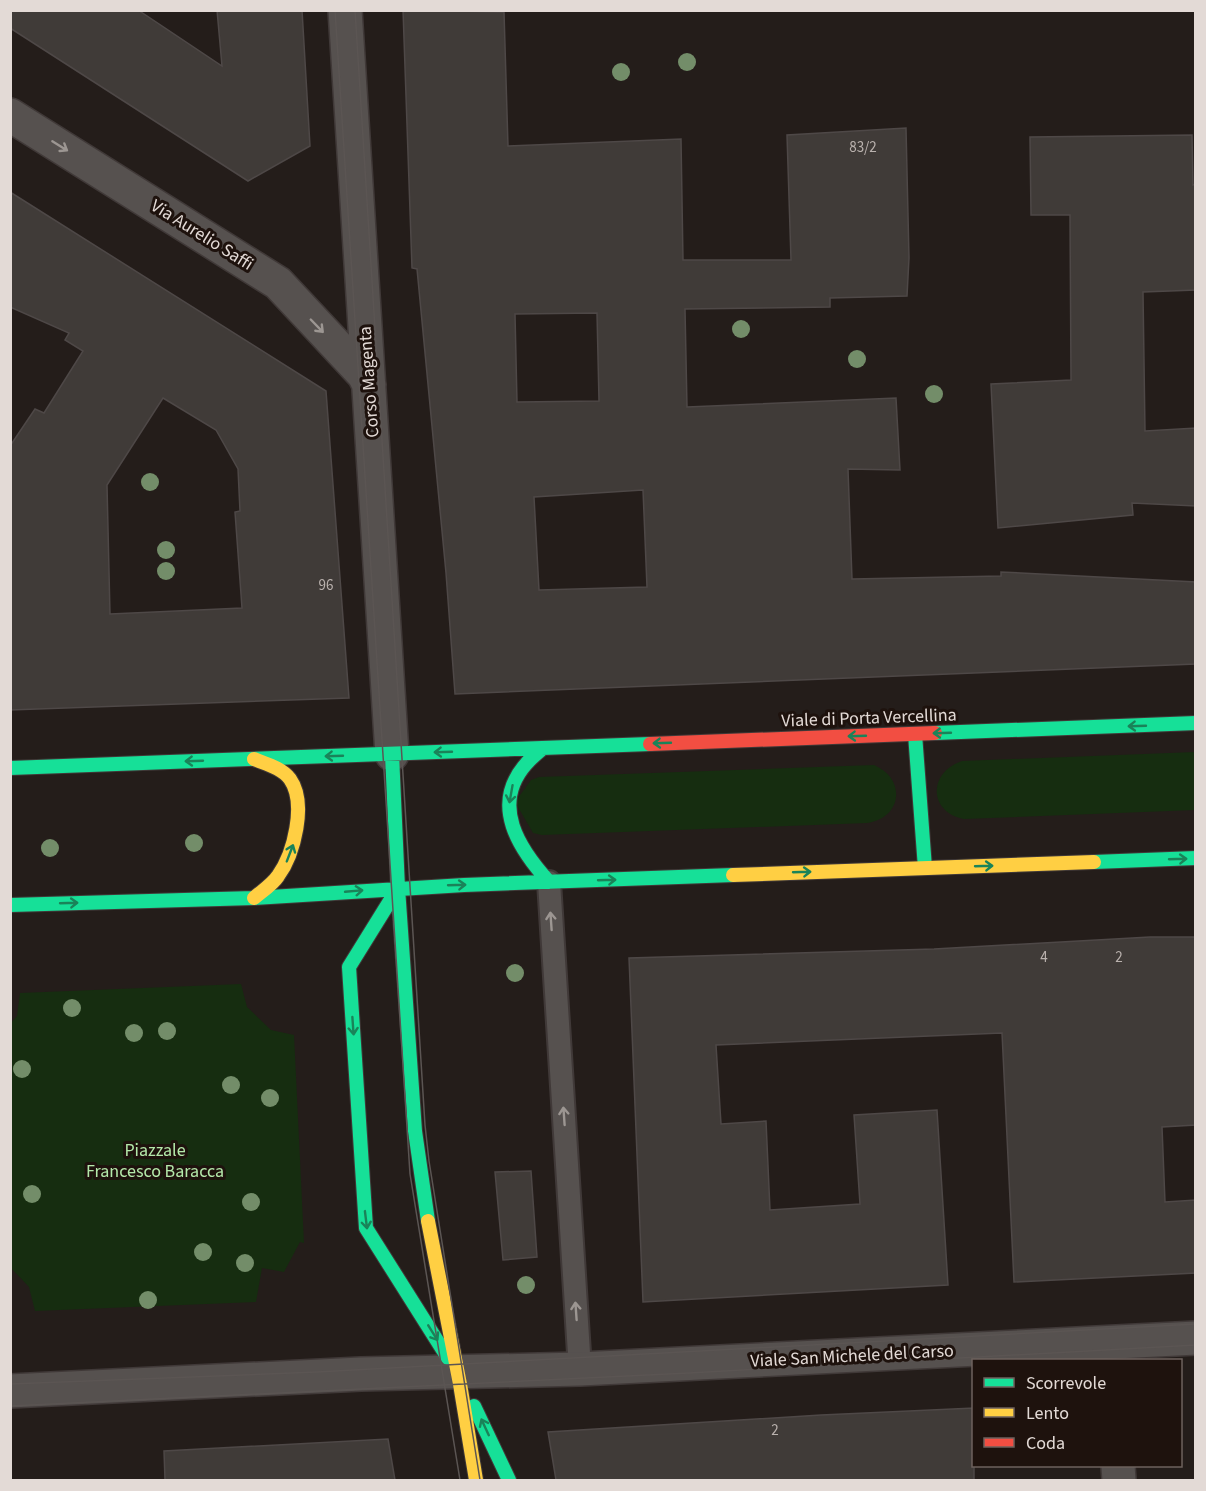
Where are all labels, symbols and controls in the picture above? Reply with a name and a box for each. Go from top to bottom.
house number: 83/2 [849,137,877,158]
one-way arrow [51,140,68,152]
street label: Via Aurelio Saffi [146,193,258,277]
one-way arrow [309,319,324,334]
street label: Corso Magenta [353,325,385,439]
house number: 96 [319,575,333,596]
street label: Viale di Porta Vercellina [781,702,957,734]
one-way arrow [1128,720,1148,731]
one-way arrow [933,727,953,739]
one-way arrow [847,730,867,742]
one-way arrow [652,738,672,749]
one-way arrow [433,746,453,757]
one-way arrow [324,750,344,762]
one-way arrow [184,755,204,767]
one-way arrow [505,783,516,803]
one-way arrow [285,844,296,863]
one-way arrow [1168,853,1188,865]
one-way arrow [973,860,993,871]
one-way arrow [791,867,811,878]
one-way arrow [597,874,617,885]
one-way arrow [446,879,466,891]
one-way arrow [344,885,364,896]
one-way arrow [58,898,78,909]
one-way arrow [546,912,557,932]
house number: 4 [1040,947,1048,968]
house number: 2 [1115,947,1123,968]
one-way arrow [348,1015,359,1035]
one-way arrow [558,1106,569,1126]
park label: Piazzale Francesco Baracca [86,1138,224,1184]
one-way arrow [361,1210,372,1229]
one-way arrow [570,1301,581,1321]
one-way arrow [427,1324,439,1341]
street label: Viale San Michele del Carso [750,1338,954,1374]
legend [972,1359,1182,1467]
text: Scorrevole [1026,1371,1106,1396]
text: Lento [1026,1401,1069,1426]
one-way arrow [478,1419,490,1437]
house number: 2 [771,1420,779,1441]
text: Coda [1026,1431,1065,1456]

